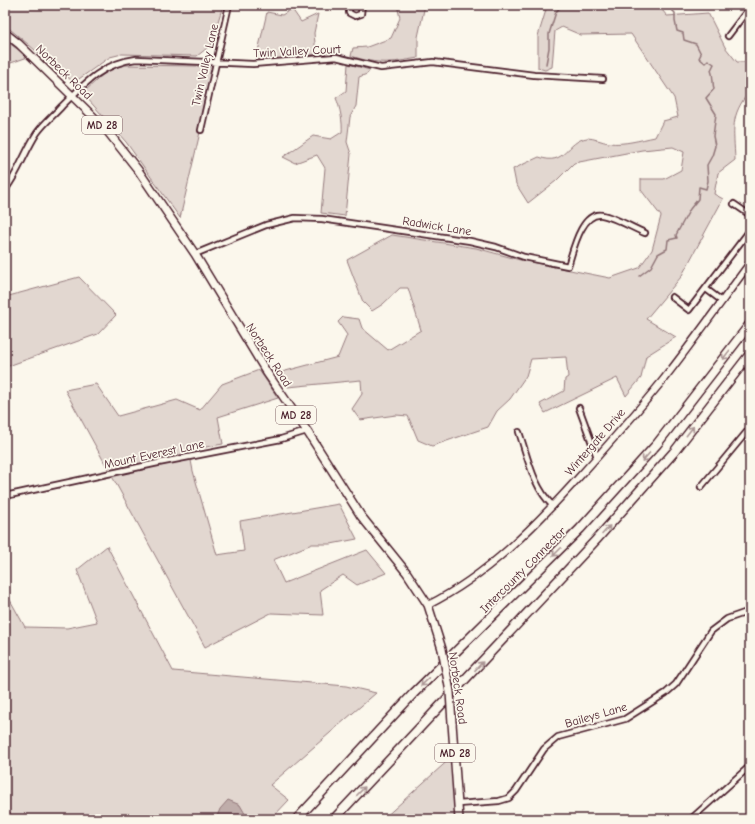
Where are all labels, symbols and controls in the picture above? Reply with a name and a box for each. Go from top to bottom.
street label: Twin Valley Lane [189,22,221,108]
street label: Norbeck Road [33,42,95,102]
street label: Twin Valley Court [253,42,342,60]
road number: MD 28 [82,116,122,134]
street label: Radwick Lane [401,214,473,238]
street label: Norbeck Road [243,321,295,389]
one-way arrow [722,349,731,360]
street label: Wintergate Drive [562,405,628,479]
road number: MD 28 [276,406,316,424]
one-way arrow [686,426,695,437]
street label: Mount Everest Lane [103,437,205,471]
one-way arrow [641,452,650,462]
street label: Intercounty Connector [477,524,569,616]
one-way arrow [601,524,610,535]
one-way arrow [552,547,562,557]
street label: Norbeck Road [446,651,470,725]
one-way arrow [474,661,484,671]
one-way arrow [420,677,430,686]
street label: Baileys Lane [563,699,629,731]
road number: MD 28 [435,744,475,762]
one-way arrow [356,786,366,796]

